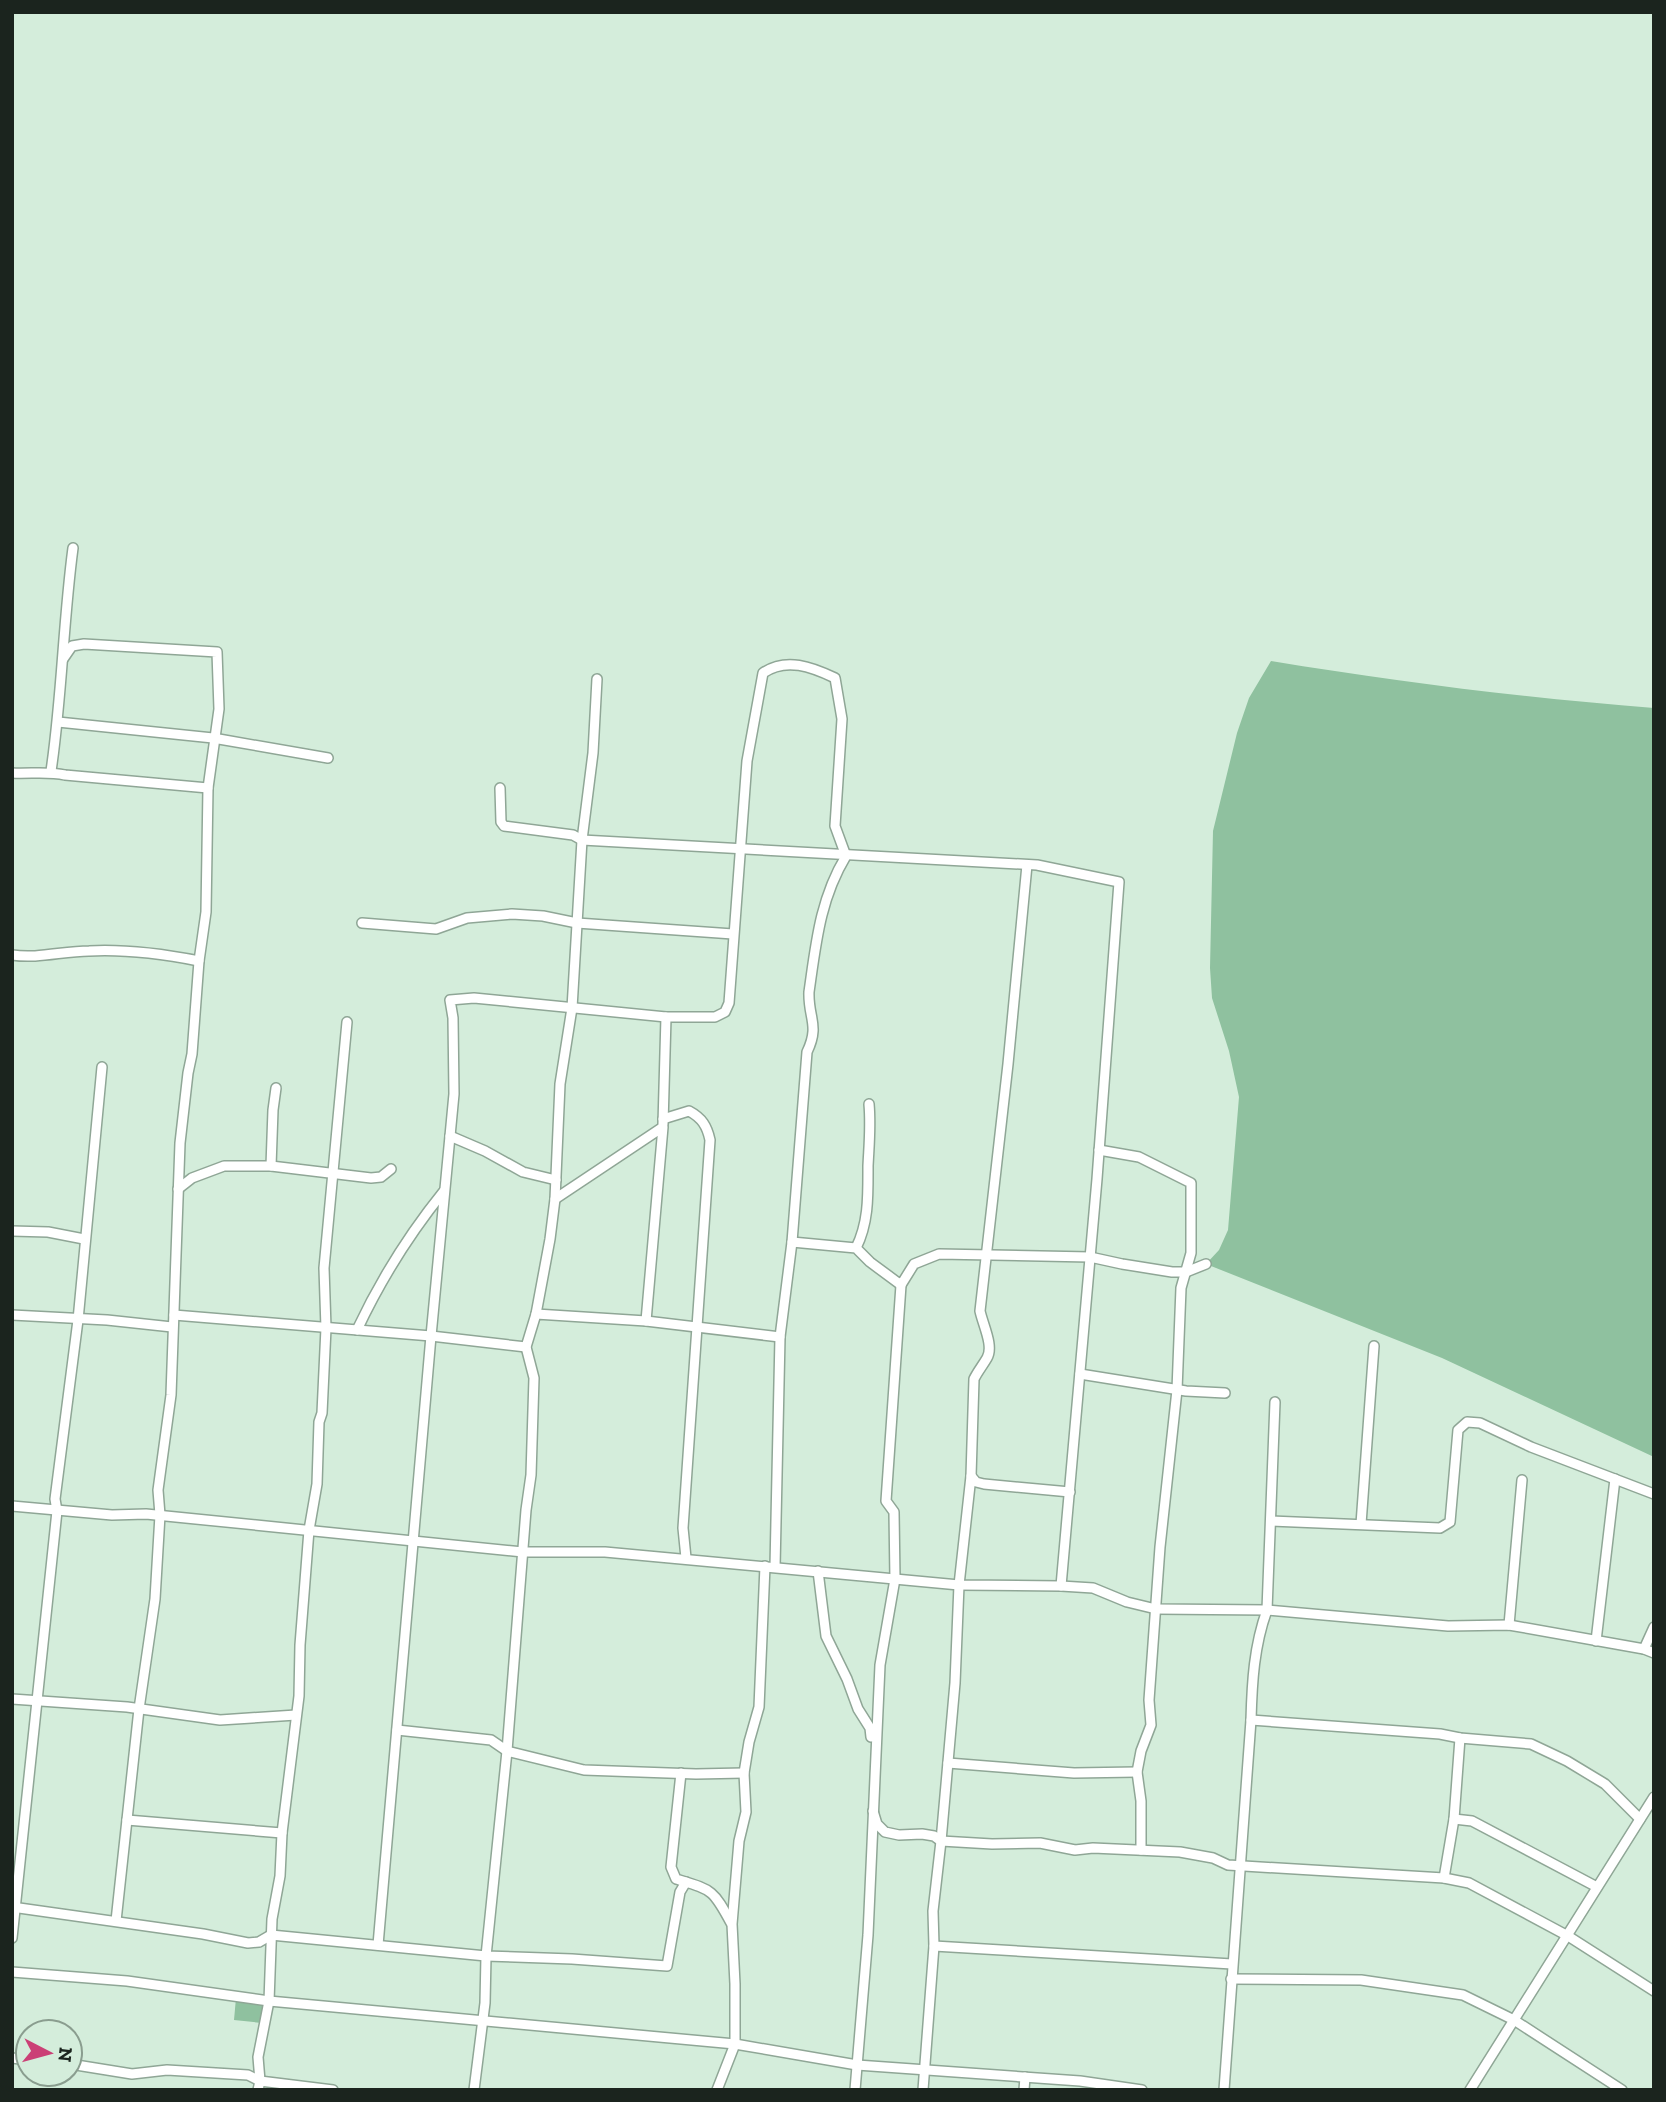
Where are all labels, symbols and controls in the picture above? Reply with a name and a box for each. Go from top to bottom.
north arrow [14,2018,84,2088]
text: N [53,2046,78,2063]

